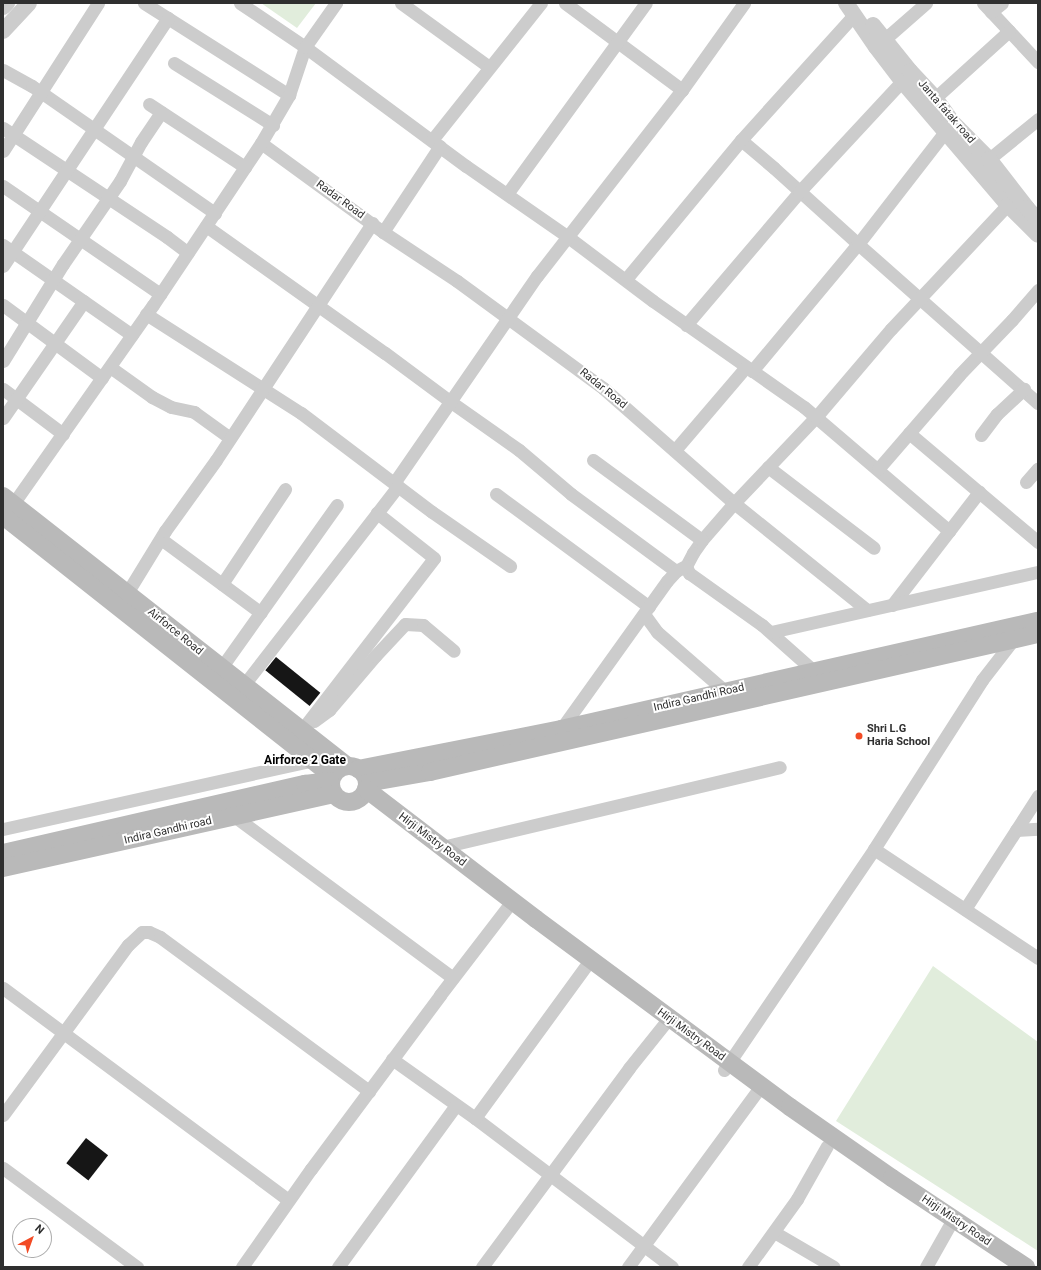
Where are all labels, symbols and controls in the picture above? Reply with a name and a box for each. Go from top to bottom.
street label: Janta fatak road [915,77,977,147]
street label: Radar Road [313,178,367,222]
street label: Radar Road [577,366,629,412]
street label: Airforce Road [145,606,205,658]
street label: Indira Gandhi Road [652,681,746,715]
place label: Shri L.G Haria School [867,723,930,749]
marker: Shri L.G Haria School [854,731,864,741]
district label: Airforce 2 Gate [264,754,346,768]
street label: Hirji Mistry Road [396,810,468,870]
street label: Indira Gandhi road [123,815,213,847]
street label: Hirji Mistry Road [654,1006,728,1064]
street label: Hirji Mistry Road [919,1193,993,1249]
north arrow [12,1218,52,1258]
text: N [32,1222,47,1237]

